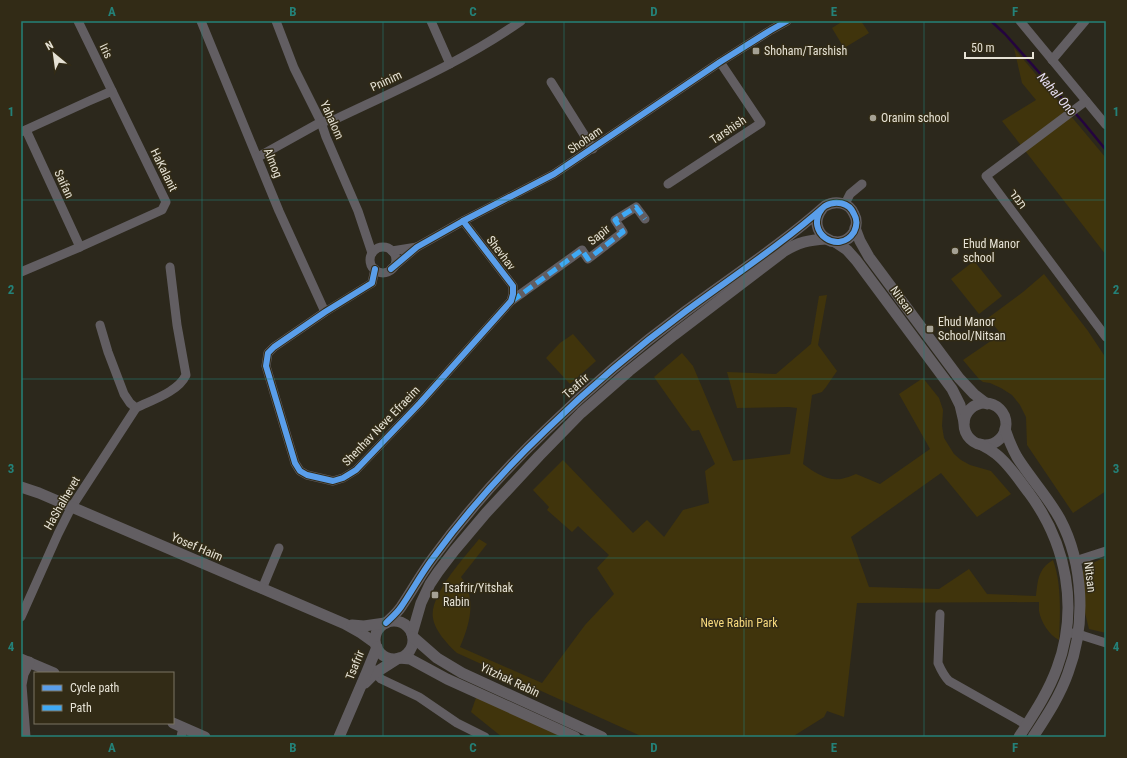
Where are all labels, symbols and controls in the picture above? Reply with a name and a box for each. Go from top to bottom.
text: A [108,4,116,19]
text: B [289,4,297,19]
text: C [469,4,477,19]
text: D [650,4,658,19]
text: E [831,4,838,19]
text: F [1012,4,1018,19]
north arrow [34,34,74,74]
scale bar [965,34,1033,60]
text: N [43,38,56,53]
street label: Iris [96,41,116,61]
text: 50 m [971,41,995,55]
place label: Shoham/Tarshish [764,44,848,58]
marker: Shoham/Tarshish [751,46,761,56]
street label: Pninim [368,68,404,94]
water label: Nahal Ono [1034,70,1080,118]
street label: Yahalom [317,98,347,142]
text: 1 [8,104,14,119]
text: 1 [1113,104,1119,119]
place label: Oranim school [881,111,949,125]
street label: Tarshish [707,113,749,147]
marker: Oranim school [868,113,878,123]
street label: Shoham [565,123,605,157]
street label: HaKalanit [148,146,181,194]
street label: Almog [261,146,285,180]
street label: Saifan [51,167,77,201]
street label: תמר [1006,186,1030,212]
street label: Sapir [585,222,613,248]
street label: Shevhav [484,233,518,273]
place label: Ehud Manor school [963,237,1020,265]
marker: Ehud Manor school [950,246,960,256]
text: 2 [8,282,15,297]
text: 2 [1113,282,1120,297]
street label: Nitsan [887,283,917,317]
place label: Ehud Manor School/Nitsan [938,315,1006,343]
marker: Ehud Manor School/Nitsan [925,324,935,334]
street label: Tsafrir [560,370,592,401]
street label: Shenhav Neve Efraeim [339,383,423,469]
text: 3 [8,461,14,476]
text: 3 [1113,461,1119,476]
street label: HaShalhevet [41,473,83,532]
street label: Yosef Haim [169,530,225,564]
street label: Nitsan [1081,561,1099,593]
place label: Tsafrir/Yitshak Rabin [443,581,514,609]
marker: Tsafrir/Yitshak Rabin [430,590,440,600]
park label: Neve Rabin Park [700,616,778,630]
text: 4 [8,639,15,654]
text: 4 [1113,639,1120,654]
street label: Tsafrir [343,648,367,682]
street label: Yitzhak Rabin [478,660,542,700]
legend [34,672,174,724]
text: Cycle path [70,681,120,695]
text: Path [70,701,92,715]
text: A [108,740,116,755]
text: B [289,740,297,755]
text: C [469,740,477,755]
text: D [650,740,658,755]
text: E [831,740,838,755]
text: F [1012,740,1018,755]

